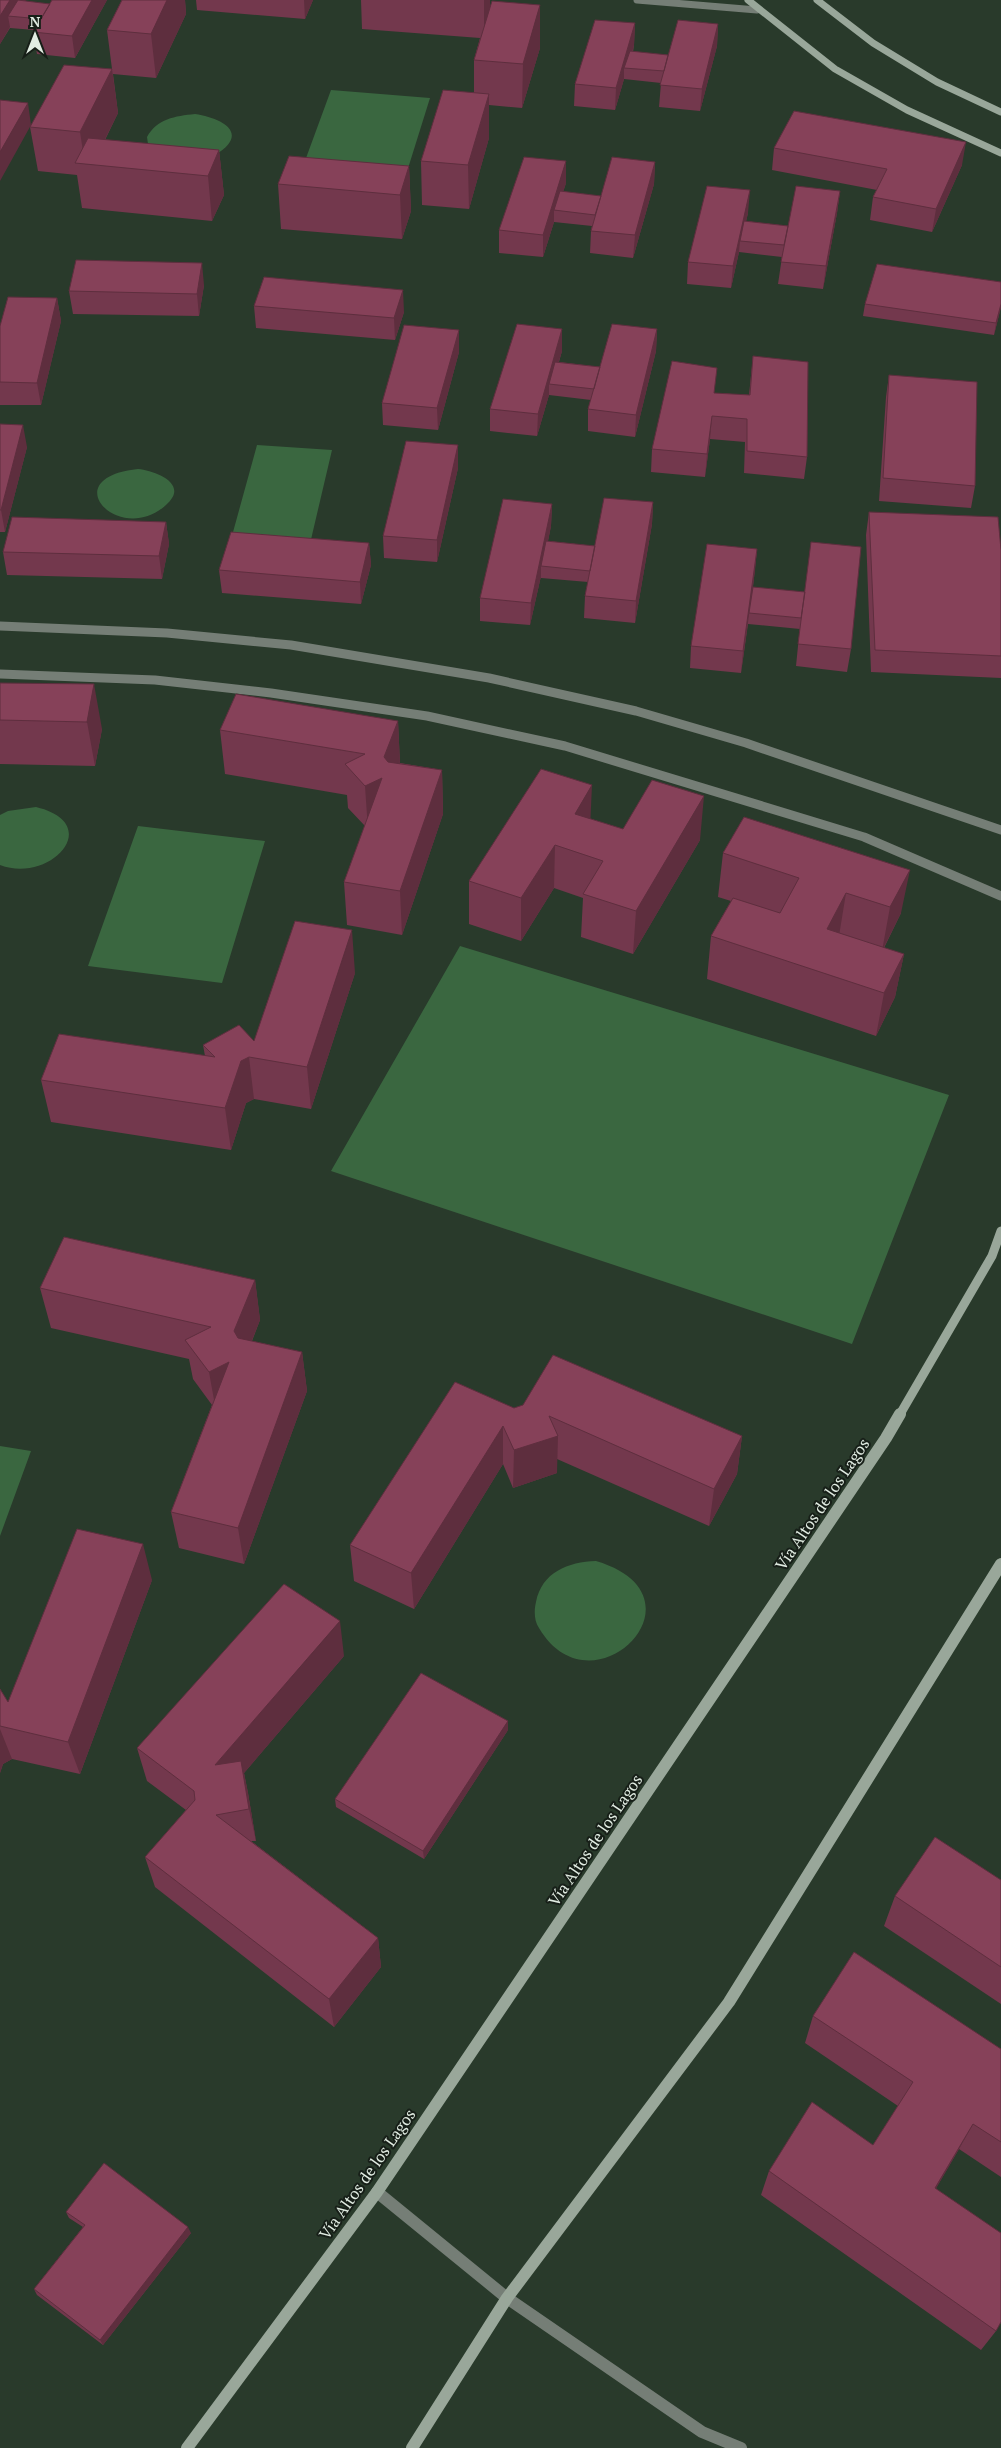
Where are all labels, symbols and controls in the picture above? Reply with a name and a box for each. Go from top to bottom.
north arrow [10,10,60,60]
text: N [30,12,41,31]
street label: Vía Altos de los Lagos [770,1434,874,1574]
street label: Vía Altos de los Lagos [543,1770,647,1910]
street label: Vía Altos de los Lagos [314,2104,420,2244]

